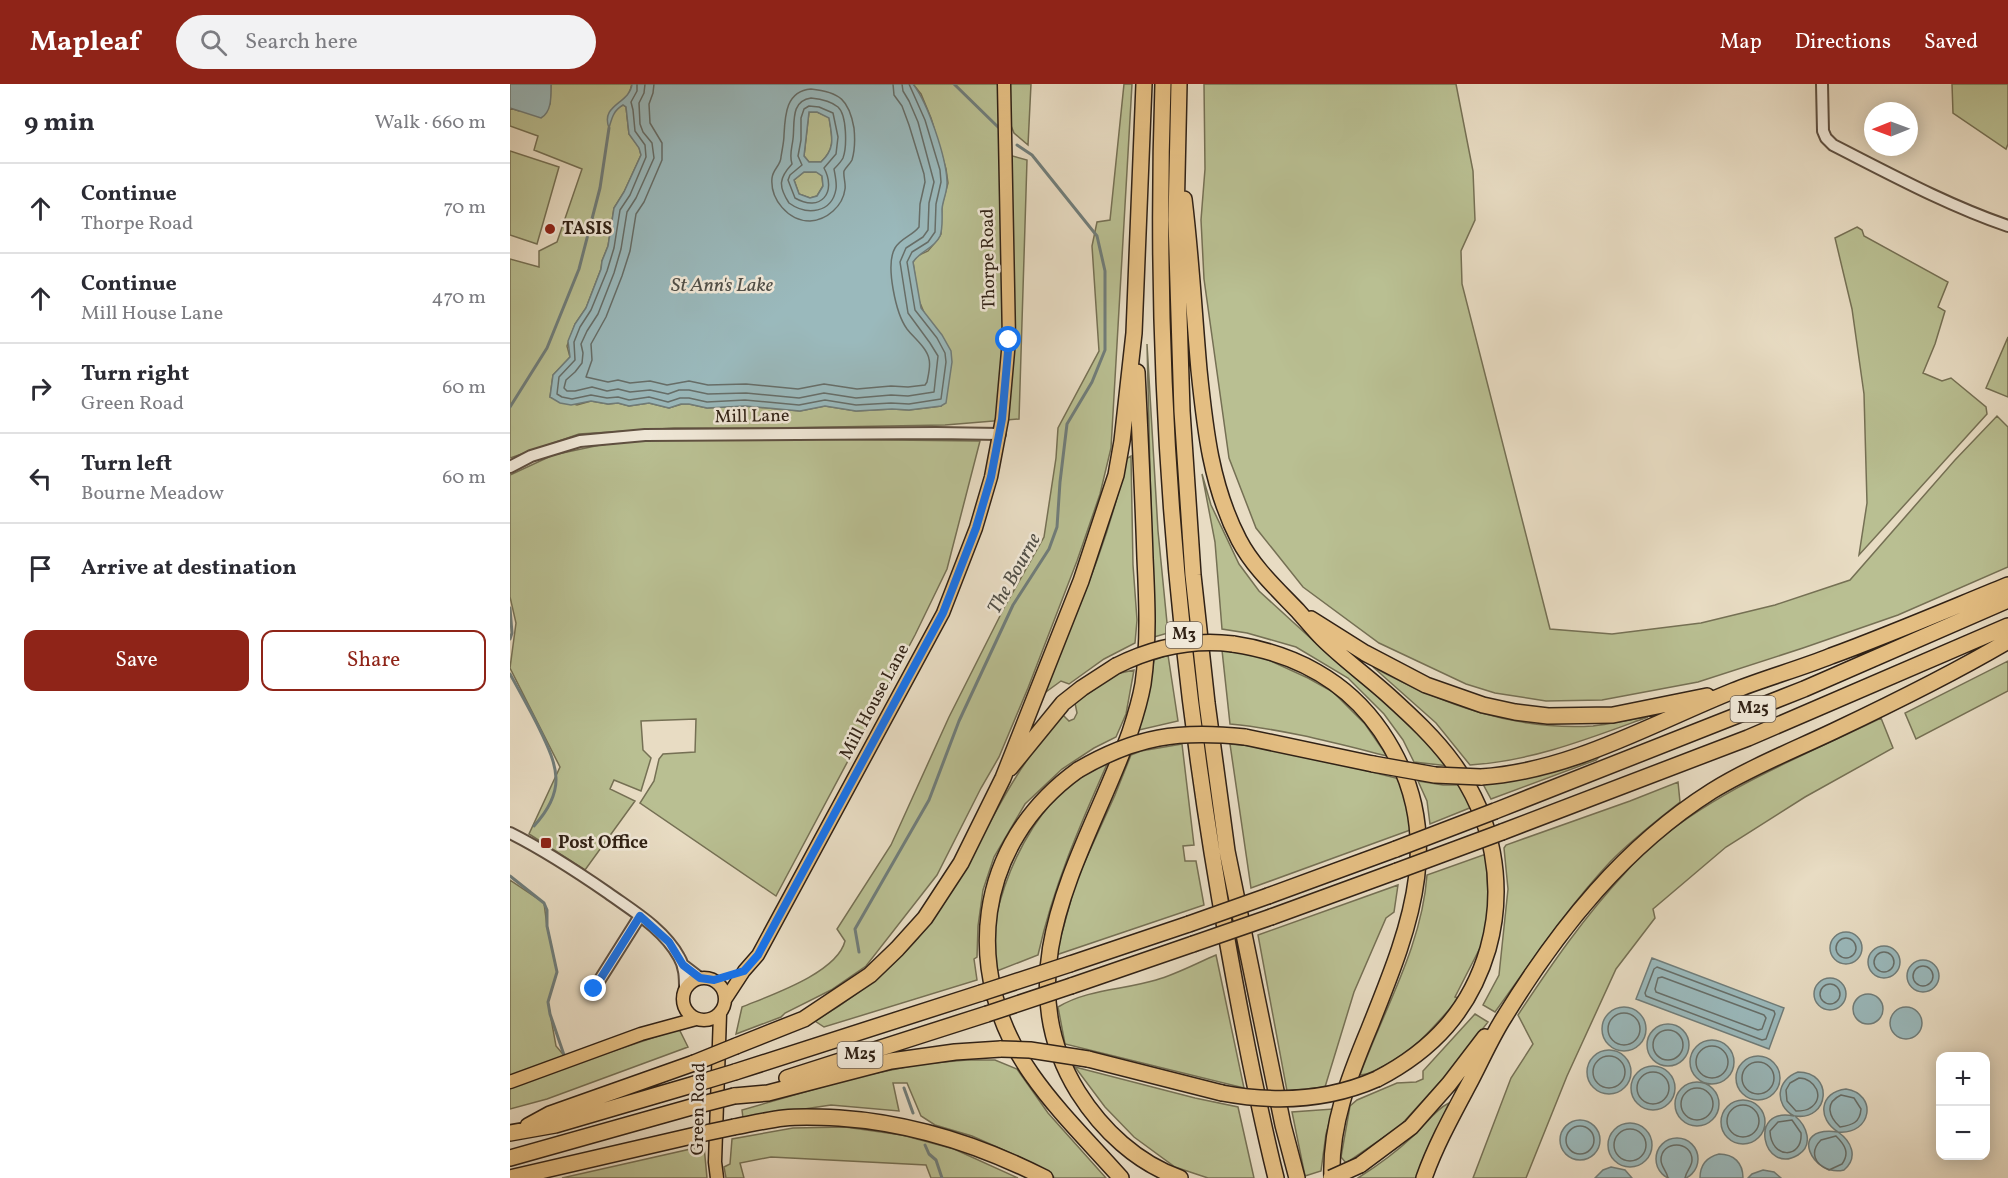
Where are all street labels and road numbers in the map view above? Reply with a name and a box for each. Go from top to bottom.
street label: Thorpe Road [976,208,1002,310]
street label: Mill Lane [714,404,790,430]
road number: M3 [1166,622,1202,648]
street label: Mill House Lane [834,640,916,764]
road number: M25 [1730,696,1776,722]
road number: M25 [838,1042,882,1068]
street label: Green Road [686,1062,712,1156]

